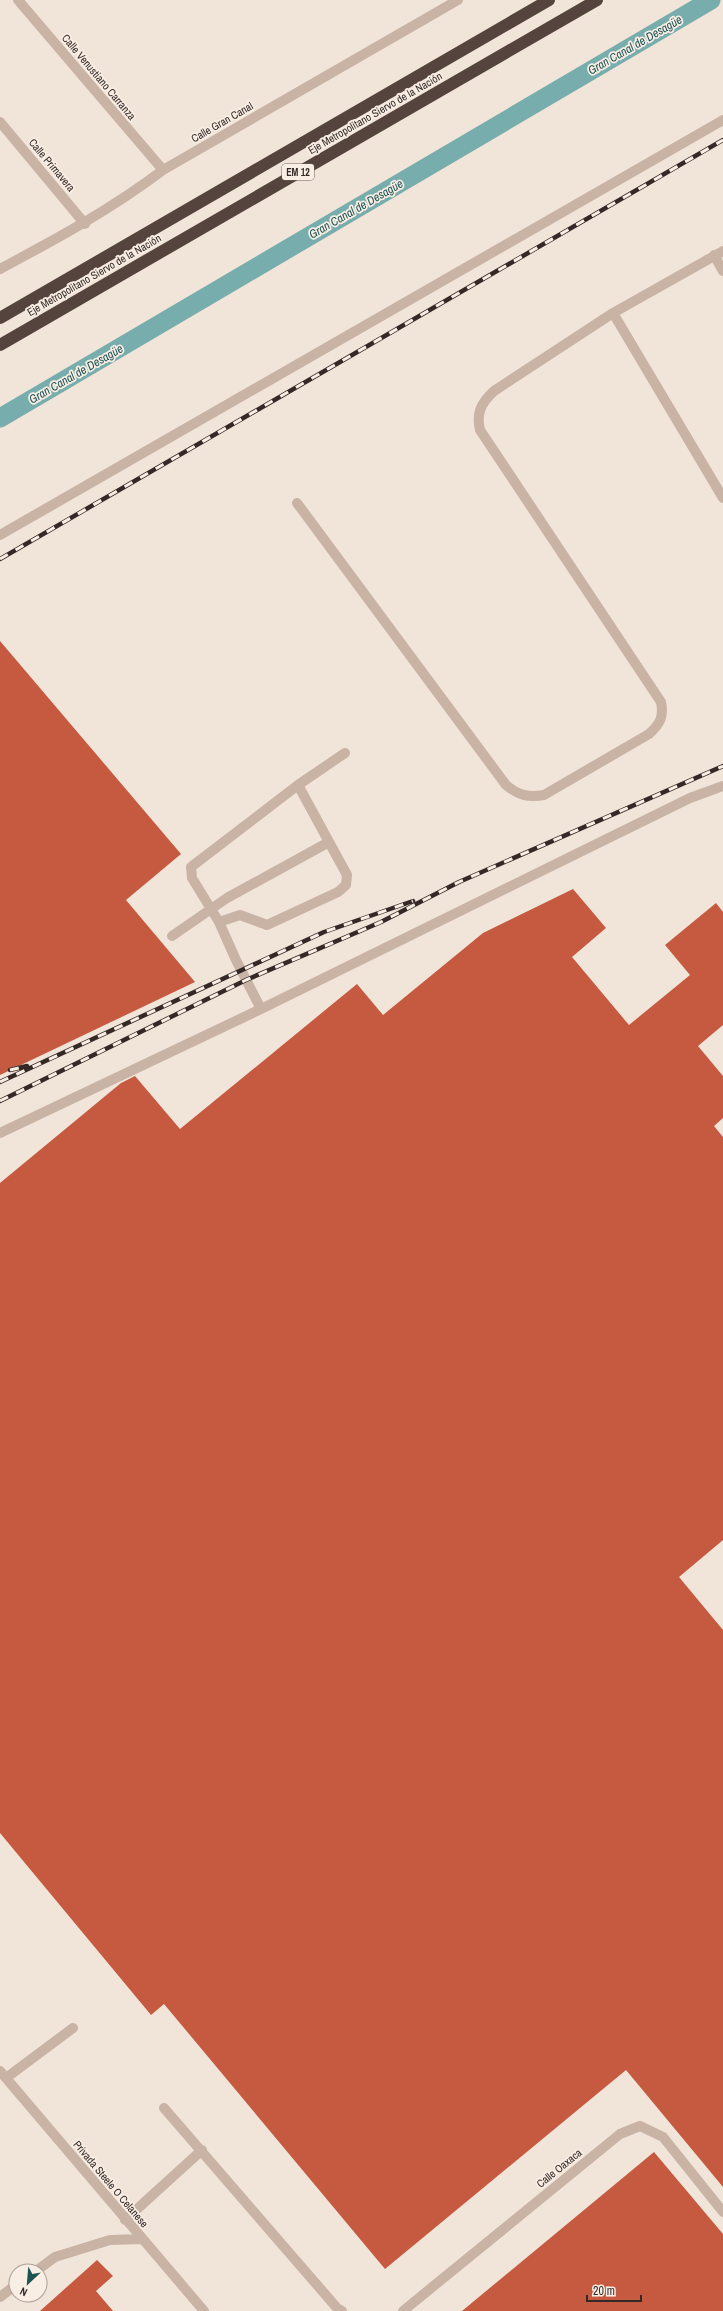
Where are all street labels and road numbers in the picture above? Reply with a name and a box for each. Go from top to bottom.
street label: Calle Venustiano Carranza [59,31,139,123]
street label: Eje Metropolitano Siervo de la Nación [305,69,445,157]
street label: Calle Gran Canal [189,99,255,145]
street label: Calle Primavera [26,136,78,194]
road number: EM 12 [282,164,314,180]
street label: Eje Metropolitano Siervo de la Nación [24,231,164,319]
street label: Privada Steele O Celanese [71,2138,151,2230]
street label: Calle Oaxaca [534,2146,584,2190]

